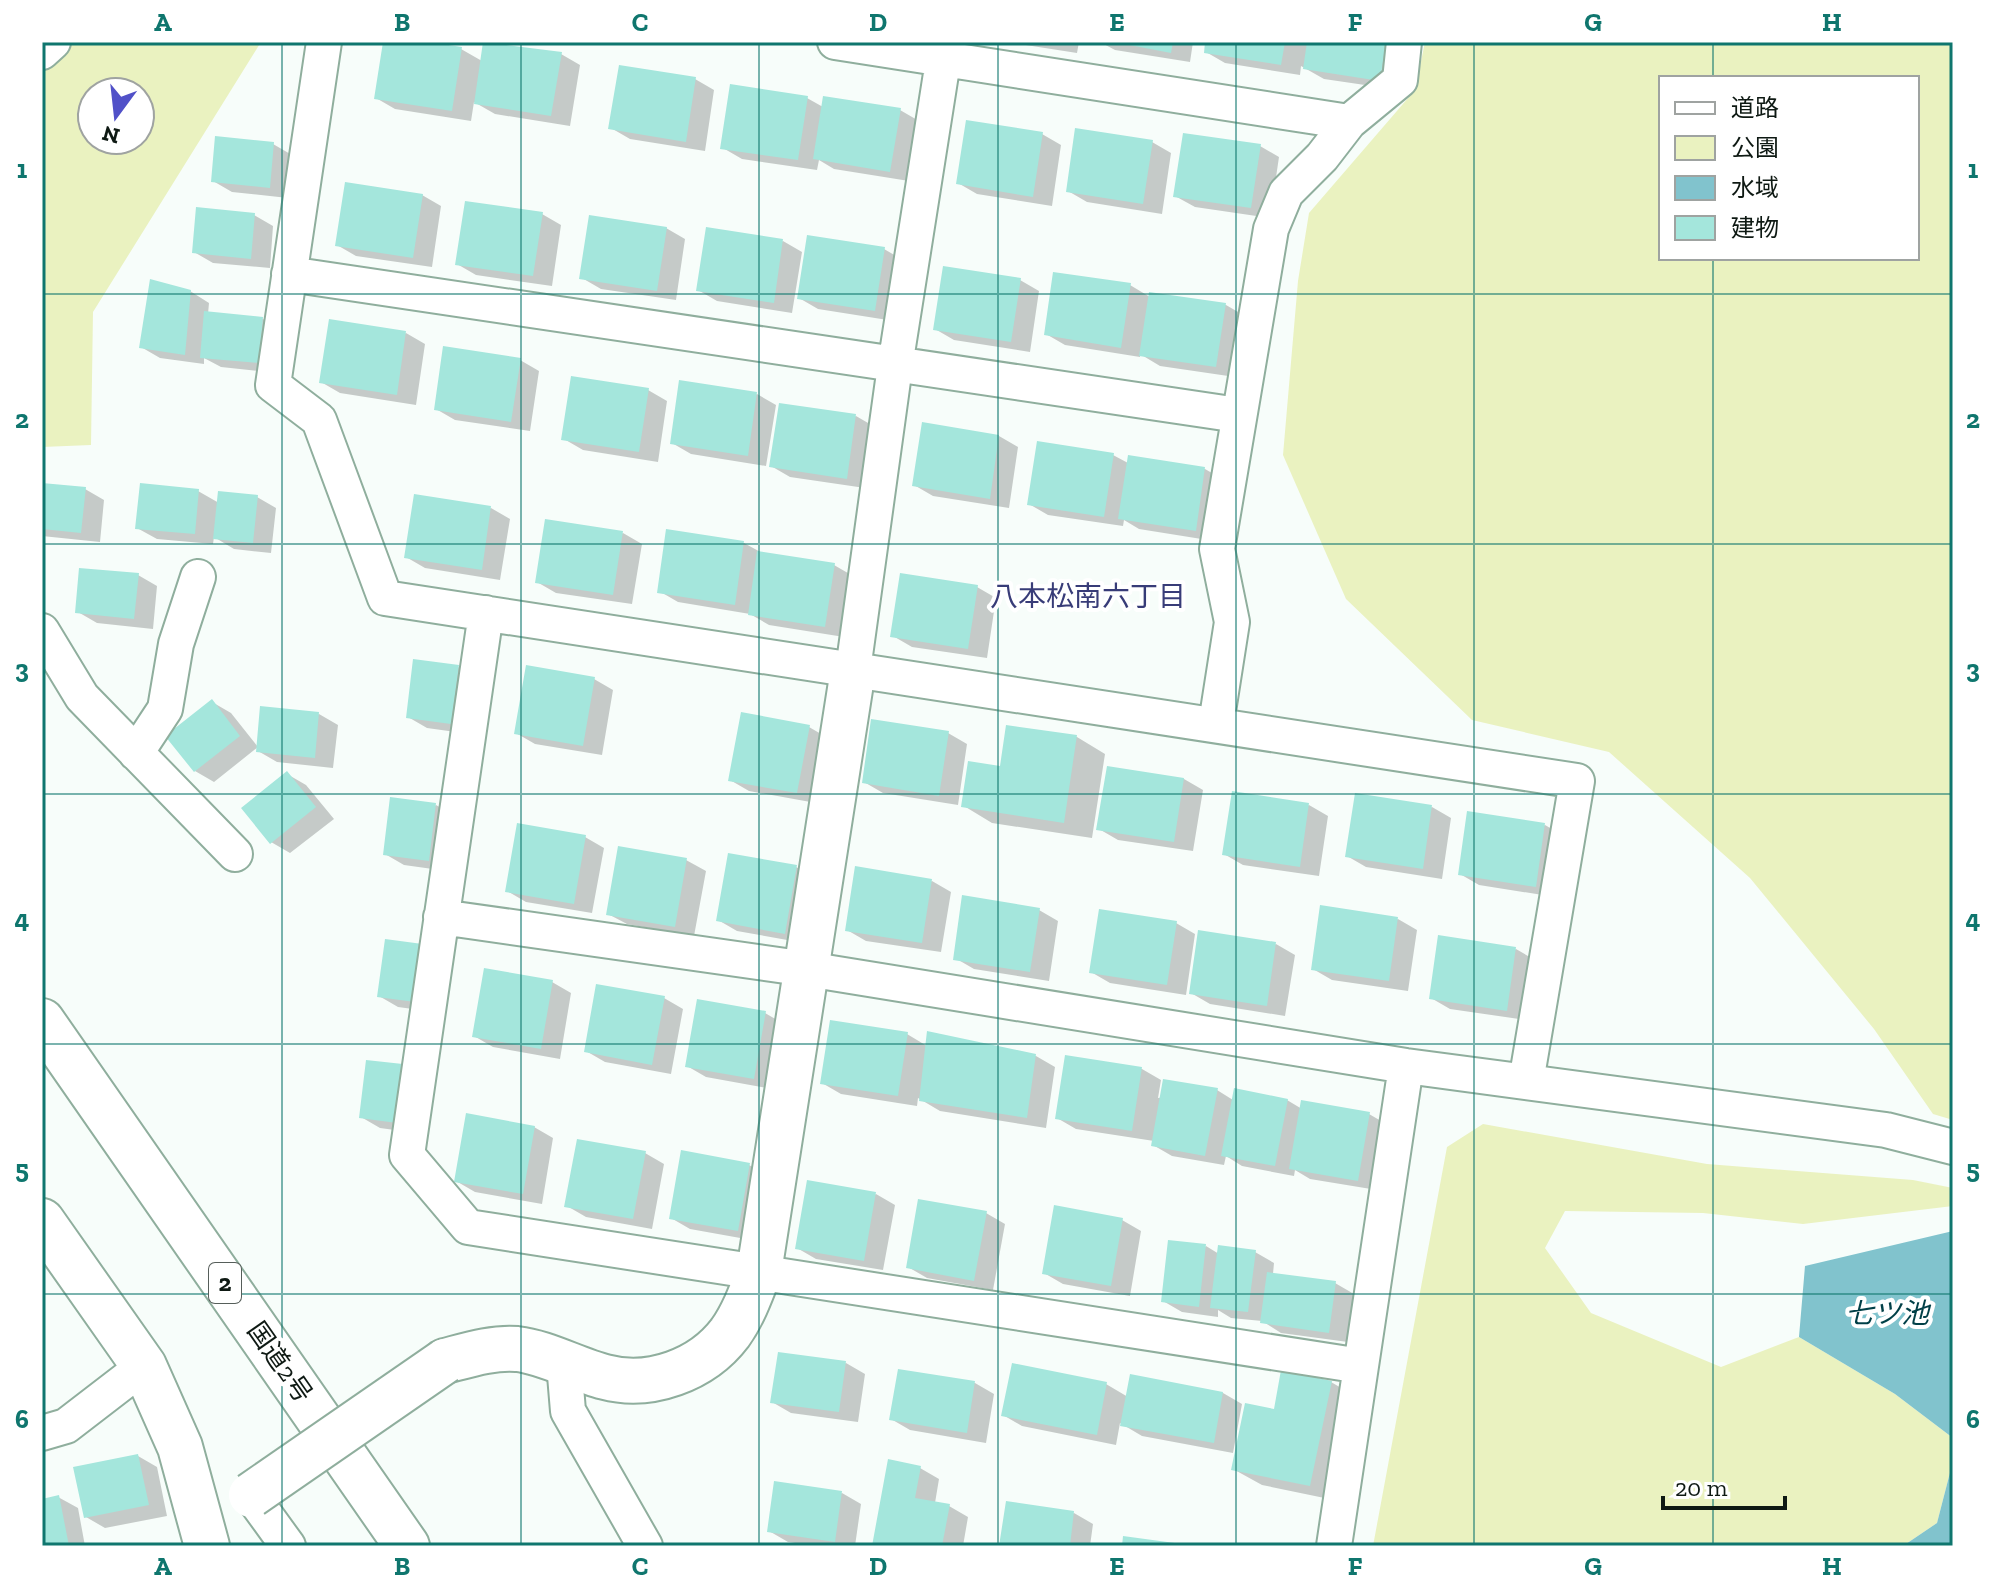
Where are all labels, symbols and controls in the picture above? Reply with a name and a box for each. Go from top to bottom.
text: A [154,6,172,38]
text: B [394,6,410,38]
text: C [632,6,648,38]
text: D [869,6,887,38]
text: E [1109,6,1125,38]
text: F [1348,6,1363,38]
text: G [1584,6,1602,38]
text: H [1822,6,1842,38]
north arrow [76,76,156,156]
legend [1659,76,1919,260]
text: 道路 [1731,93,1779,122]
text: N [99,120,123,150]
text: 公園 [1731,133,1779,162]
text: 1 [17,153,28,185]
text: 1 [1968,153,1979,185]
text: 水域 [1731,173,1779,202]
text: 建物 [1731,213,1779,242]
text: 2 [15,403,29,435]
text: 2 [1966,403,1980,435]
district label: 八本松南六丁目 [990,580,1186,613]
text: 3 [15,653,29,685]
text: 3 [1966,653,1980,685]
text: 4 [15,903,30,935]
text: 4 [1966,903,1981,935]
text: 5 [15,1153,29,1185]
text: 5 [1966,1153,1980,1185]
road number: 2 [209,1263,241,1303]
water label: 七ツ池 [1845,1297,1932,1330]
street label: 国道2号 [241,1315,319,1409]
text: 6 [15,1403,29,1435]
text: 6 [1966,1403,1980,1435]
scale bar [1663,1460,1785,1510]
text: 20 m [1675,1473,1728,1502]
text: A [154,1550,172,1582]
text: B [394,1550,410,1582]
text: C [632,1550,648,1582]
text: D [869,1550,887,1582]
text: E [1109,1550,1125,1582]
text: F [1348,1550,1363,1582]
text: G [1584,1550,1602,1582]
text: H [1822,1550,1842,1582]

